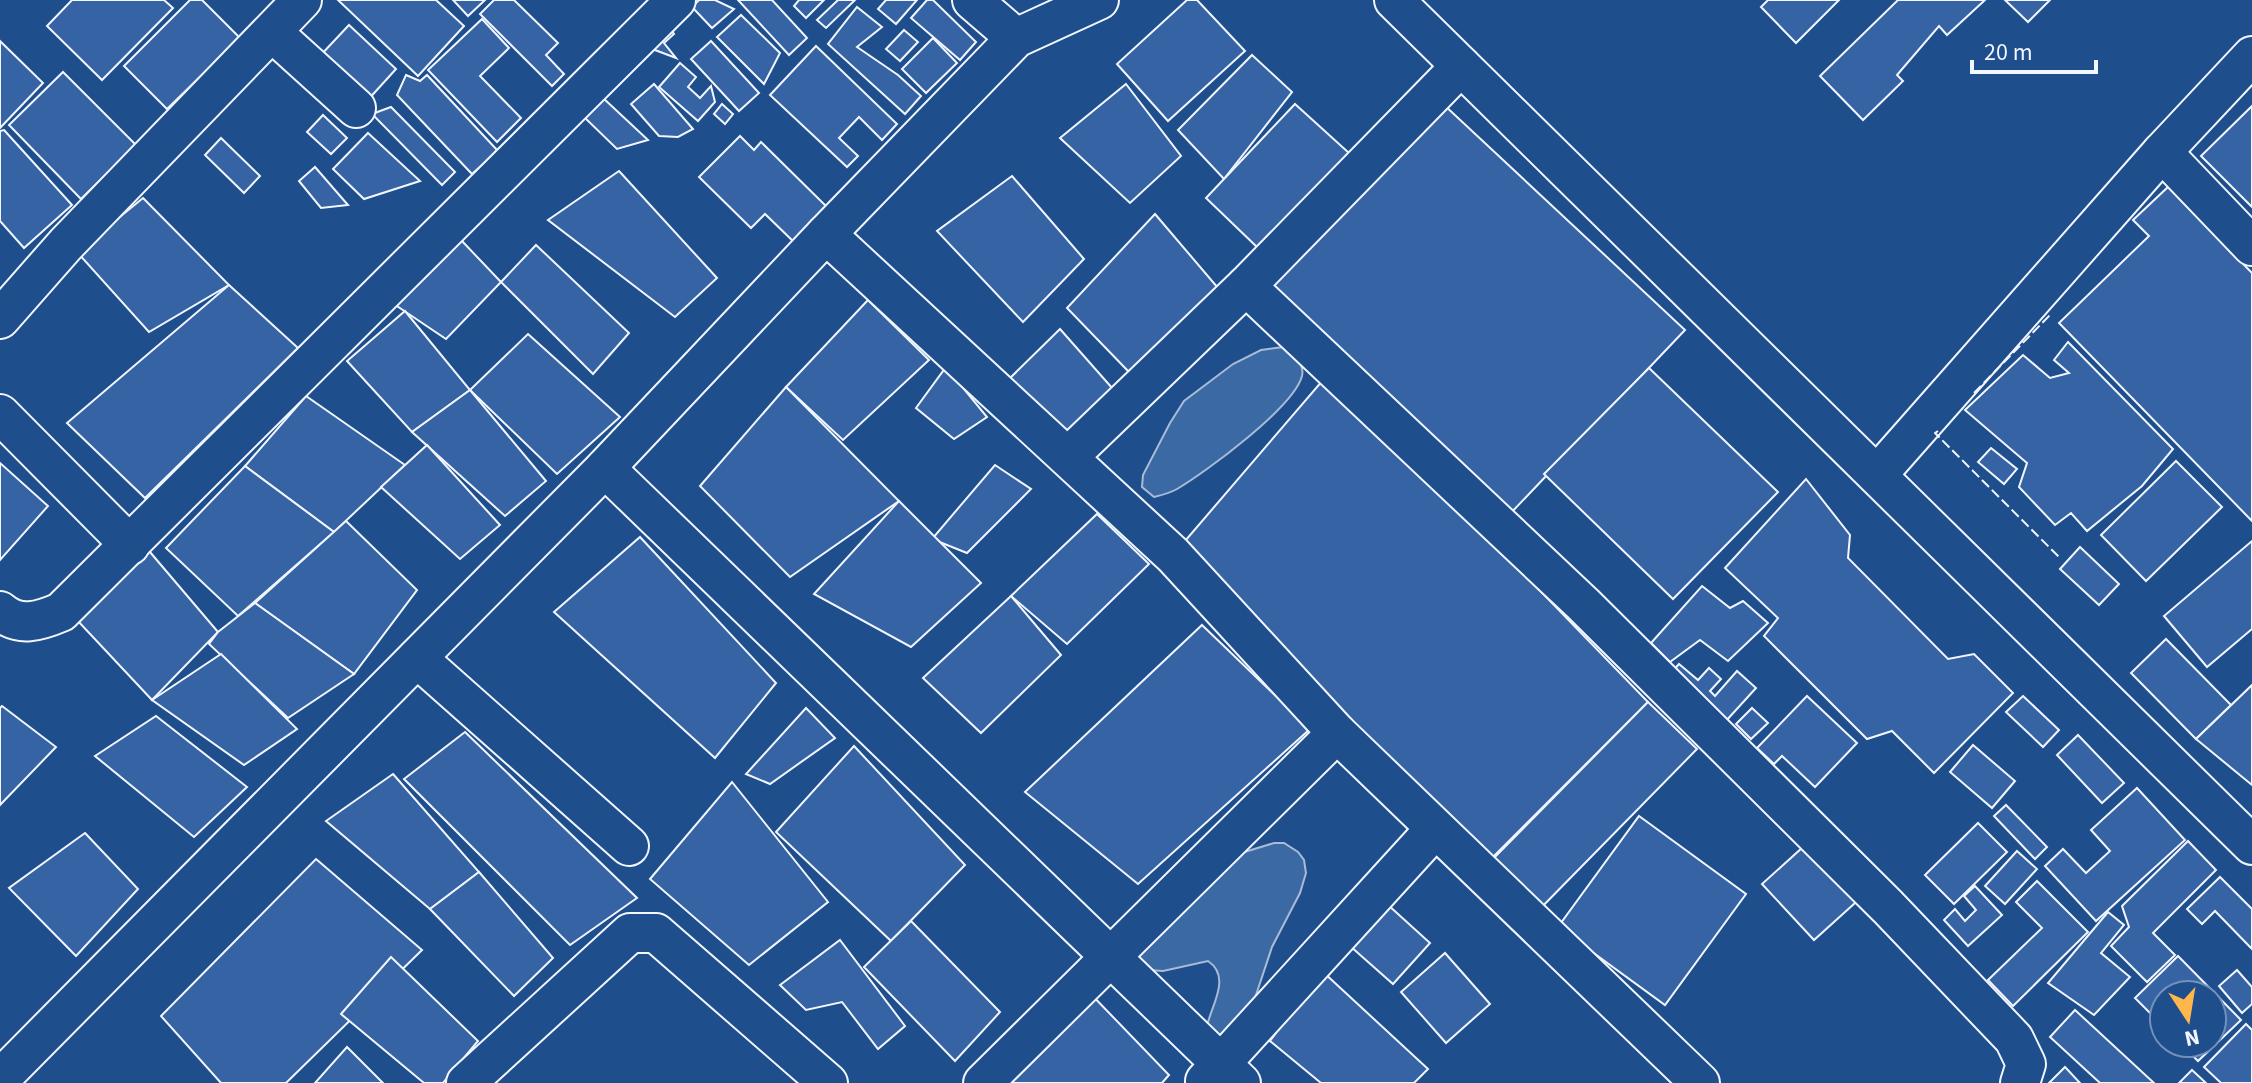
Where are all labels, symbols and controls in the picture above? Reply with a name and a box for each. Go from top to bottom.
scale bar [1972,24,2096,74]
text: 20 m [1984,35,2033,70]
north arrow [2148,979,2228,1059]
text: N [2181,1020,2202,1055]

